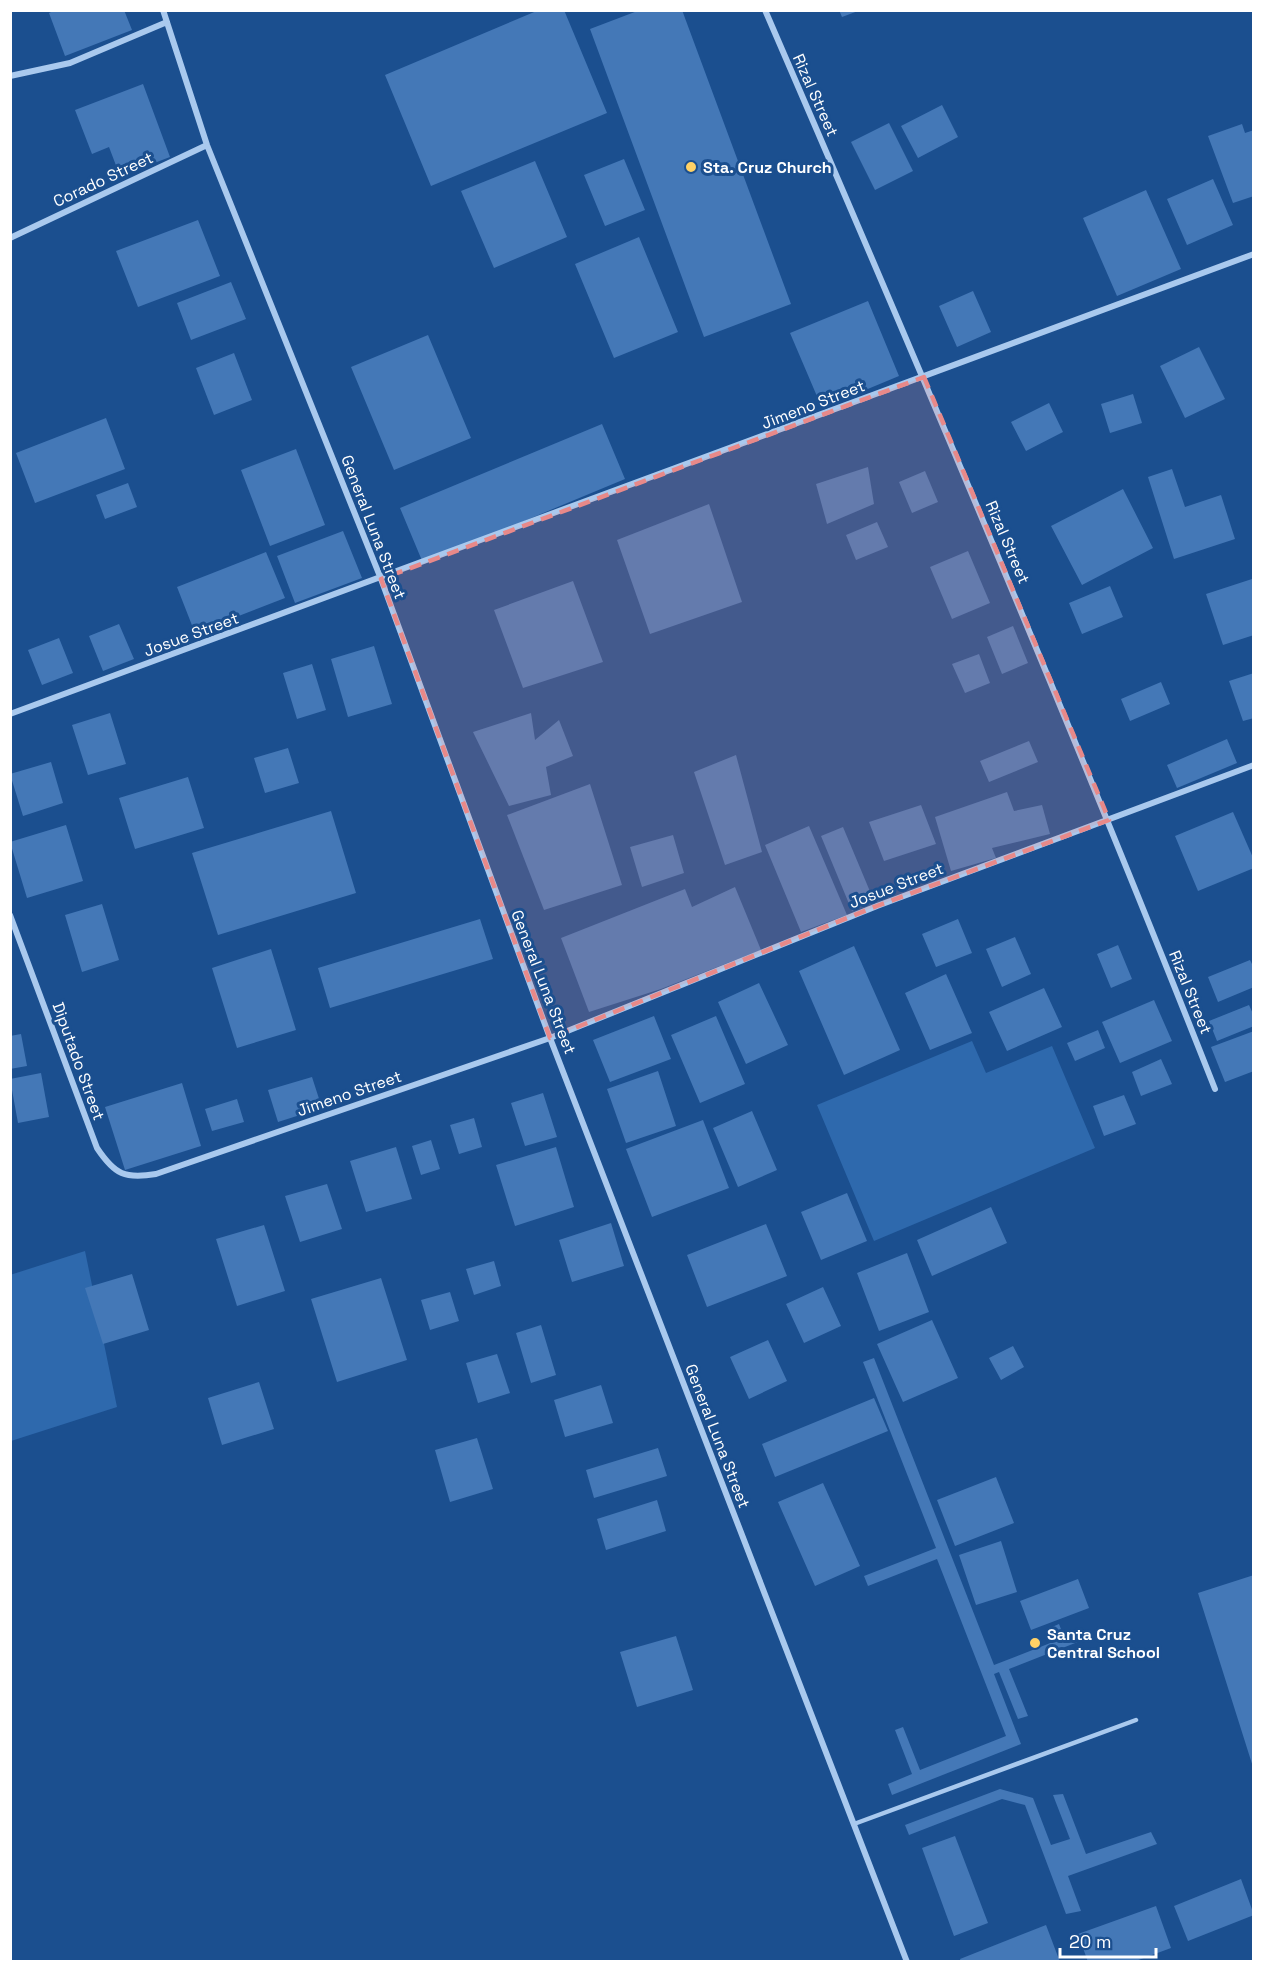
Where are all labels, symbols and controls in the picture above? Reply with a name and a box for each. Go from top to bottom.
street label: Rizal Street [788,51,843,140]
street label: Corado Street [50,147,157,212]
place label: Sta. Cruz Church [703,157,832,178]
marker: Sta. Cruz Church [684,160,698,174]
street label: Jimeno Street [758,375,868,434]
street label: General Luna Street [336,452,411,602]
street label: Rizal Street [981,497,1034,587]
street label: Josue Street [141,608,242,661]
street label: Josue Street [846,858,946,913]
street label: General Luna Street [506,907,581,1057]
street label: Rizal Street [1164,947,1217,1037]
street label: Diputado Street [47,999,110,1123]
street label: Jimeno Street [294,1066,404,1121]
street label: General Luna Street [680,1361,755,1511]
place label: Santa Cruz Central School [1047,1624,1160,1663]
marker: Santa Cruz Central School [1028,1636,1042,1650]
scale bar [1060,1921,1156,1959]
text: 20 m [1069,1930,1112,1953]

